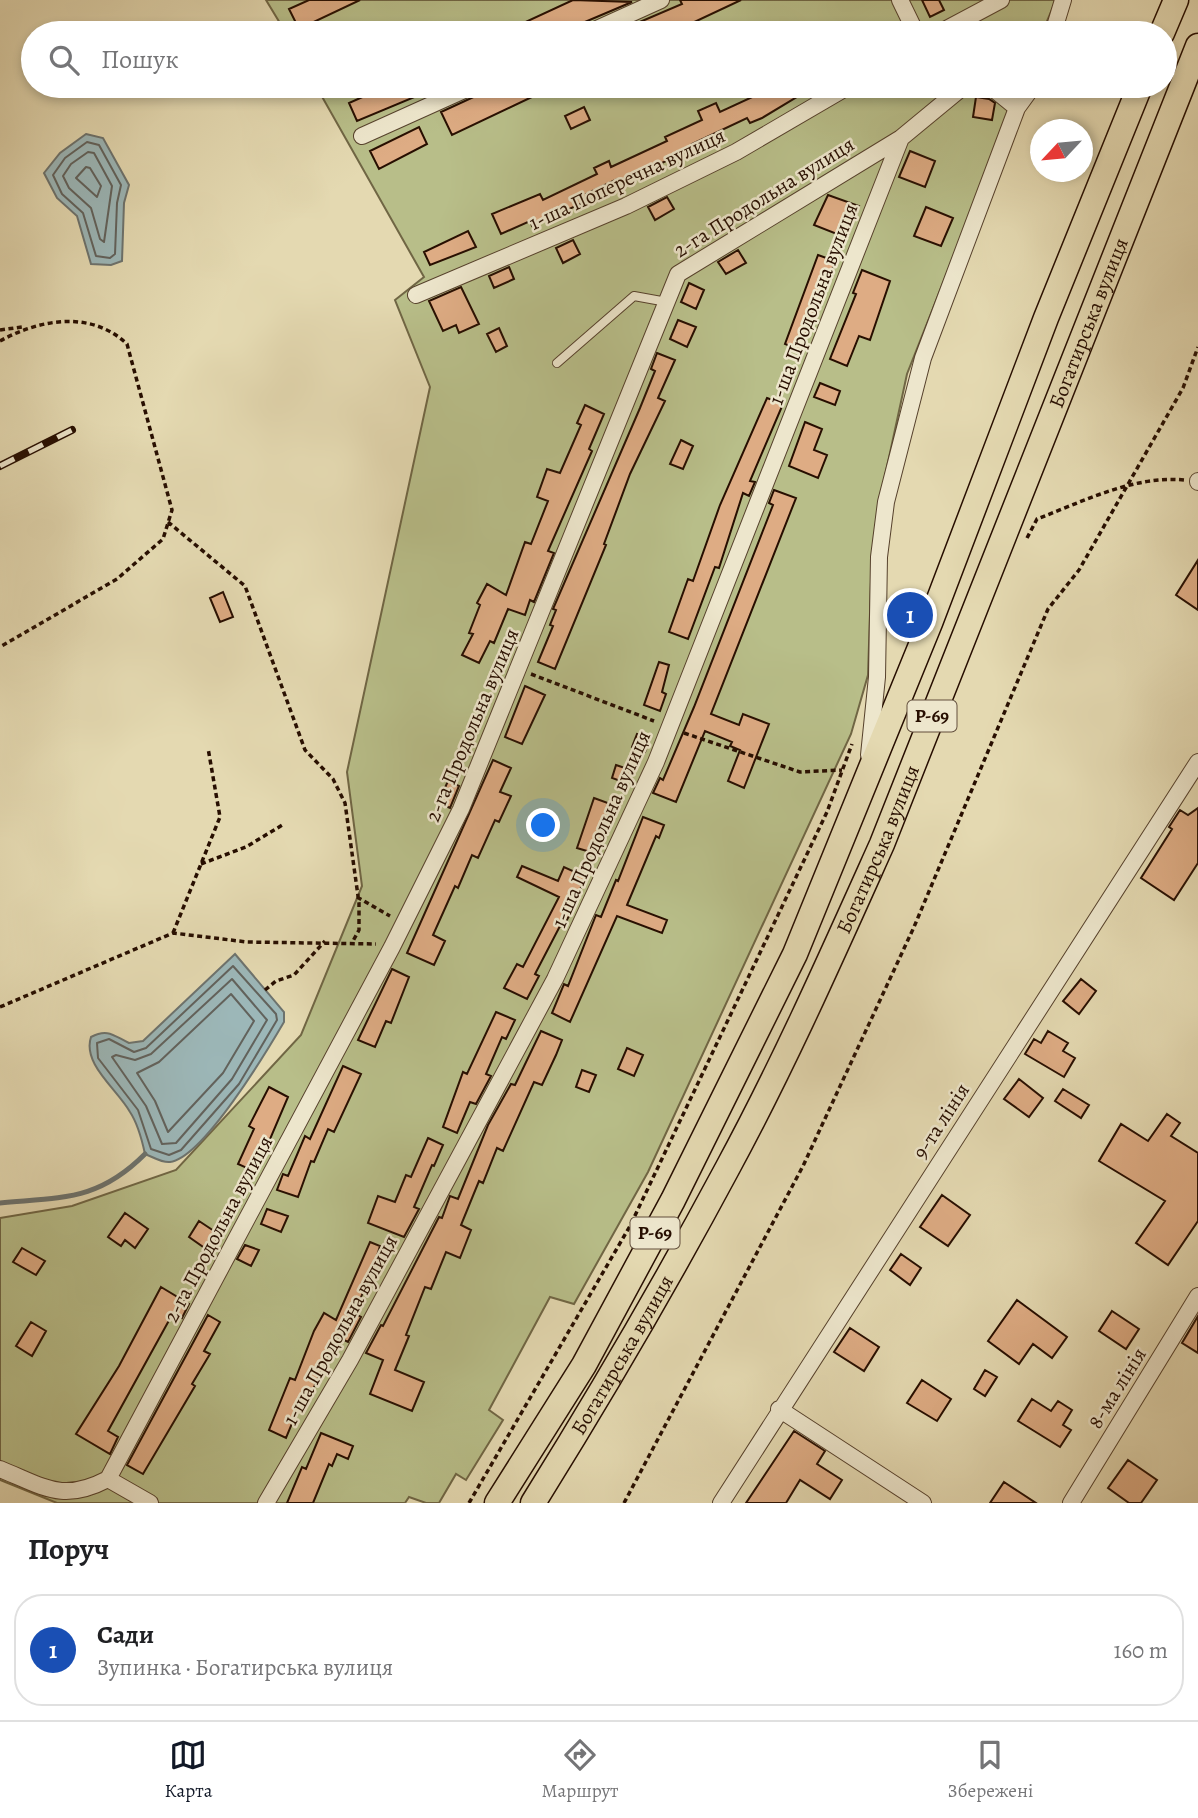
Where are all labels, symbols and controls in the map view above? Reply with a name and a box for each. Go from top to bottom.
search box [21,21,1177,98]
icon: search [45,41,83,79]
text: Пошук [101,42,179,77]
north arrow [1030,119,1093,182]
street label: 1-ша Поперечна вулиця [524,121,730,237]
street label: 2-га Продольна вулиця [668,130,860,264]
street label: 1-ша Продольна вулиця [762,199,864,409]
street label: Богатирська вулиця [1042,234,1135,412]
pin: 1 [887,589,933,641]
street label: 2-га Продольна вулиця [419,624,525,826]
road number: Р-69 [908,701,956,732]
street label: 1-ша Продольна вулиця [545,726,657,932]
street label: Богатирська вулиця [829,761,926,938]
your location [526,808,560,842]
street label: 9-та лінія [906,1078,976,1164]
street label: 2-га Продольна вулиця [157,1131,279,1327]
road number: Р-69 [630,1218,680,1248]
street label: 1-ша Продольна вулиця [276,1230,404,1430]
street label: Богатирська вулиця [564,1270,680,1440]
street label: 8-ма лінія [1081,1342,1153,1434]
text: Поруч [28,1529,109,1569]
text: Сади [97,1617,154,1652]
text: 1 [49,1635,57,1666]
text: 160 m [1114,1635,1168,1666]
text: Зупинка · Богатирська вулиця [97,1652,393,1683]
tab: Карта [165,1736,212,1804]
tab: Маршрут [542,1736,618,1804]
tab: Збережені [948,1736,1033,1804]

